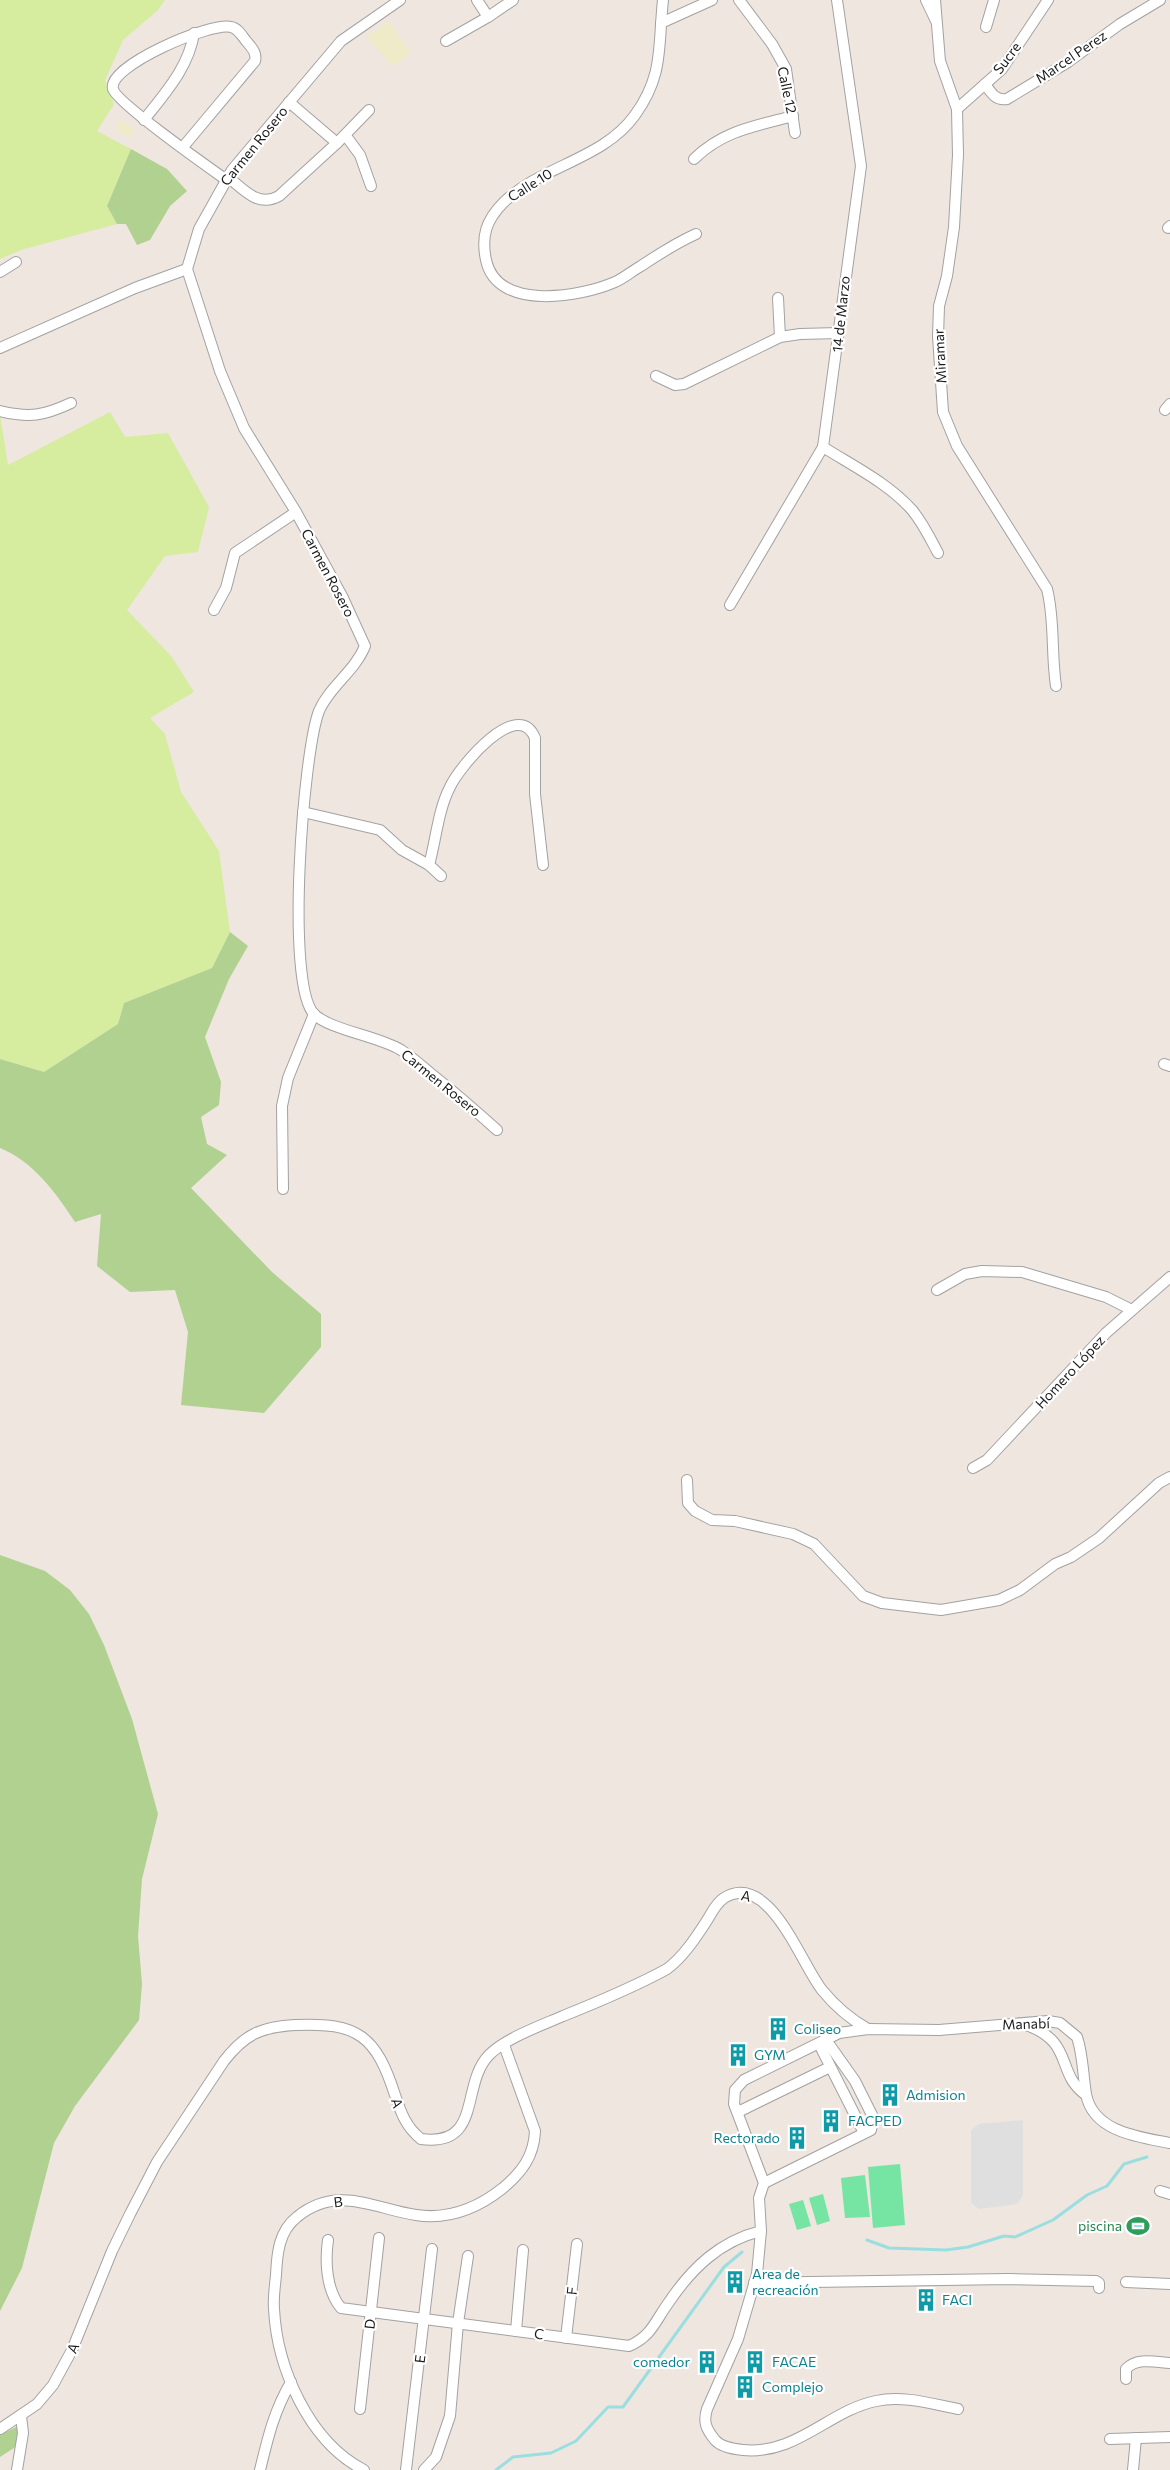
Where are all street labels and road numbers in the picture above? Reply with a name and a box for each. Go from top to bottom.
street label: Marcel Perez [1032,27,1110,87]
street label: Sucre [989,38,1024,77]
street label: Calle 12 [774,65,801,115]
street label: Carmen Rosero [216,102,291,189]
street label: Calle 10 [504,164,555,205]
street label: 14 de Marzo [828,275,853,353]
street label: Miramar [930,328,949,384]
street label: Carmen Rosero [298,526,359,620]
street label: Carmen Rosero [398,1045,485,1120]
street label: Homero López [1031,1332,1108,1412]
street label: A [740,1886,753,1905]
street label: Manabí [1002,2014,1051,2033]
street label: A [388,2096,407,2110]
street label: B [332,2193,343,2210]
street label: F [563,2286,580,2296]
street label: D [360,2318,379,2330]
street label: C [533,2324,545,2343]
street label: A [63,2340,82,2356]
street label: E [411,2354,428,2364]

